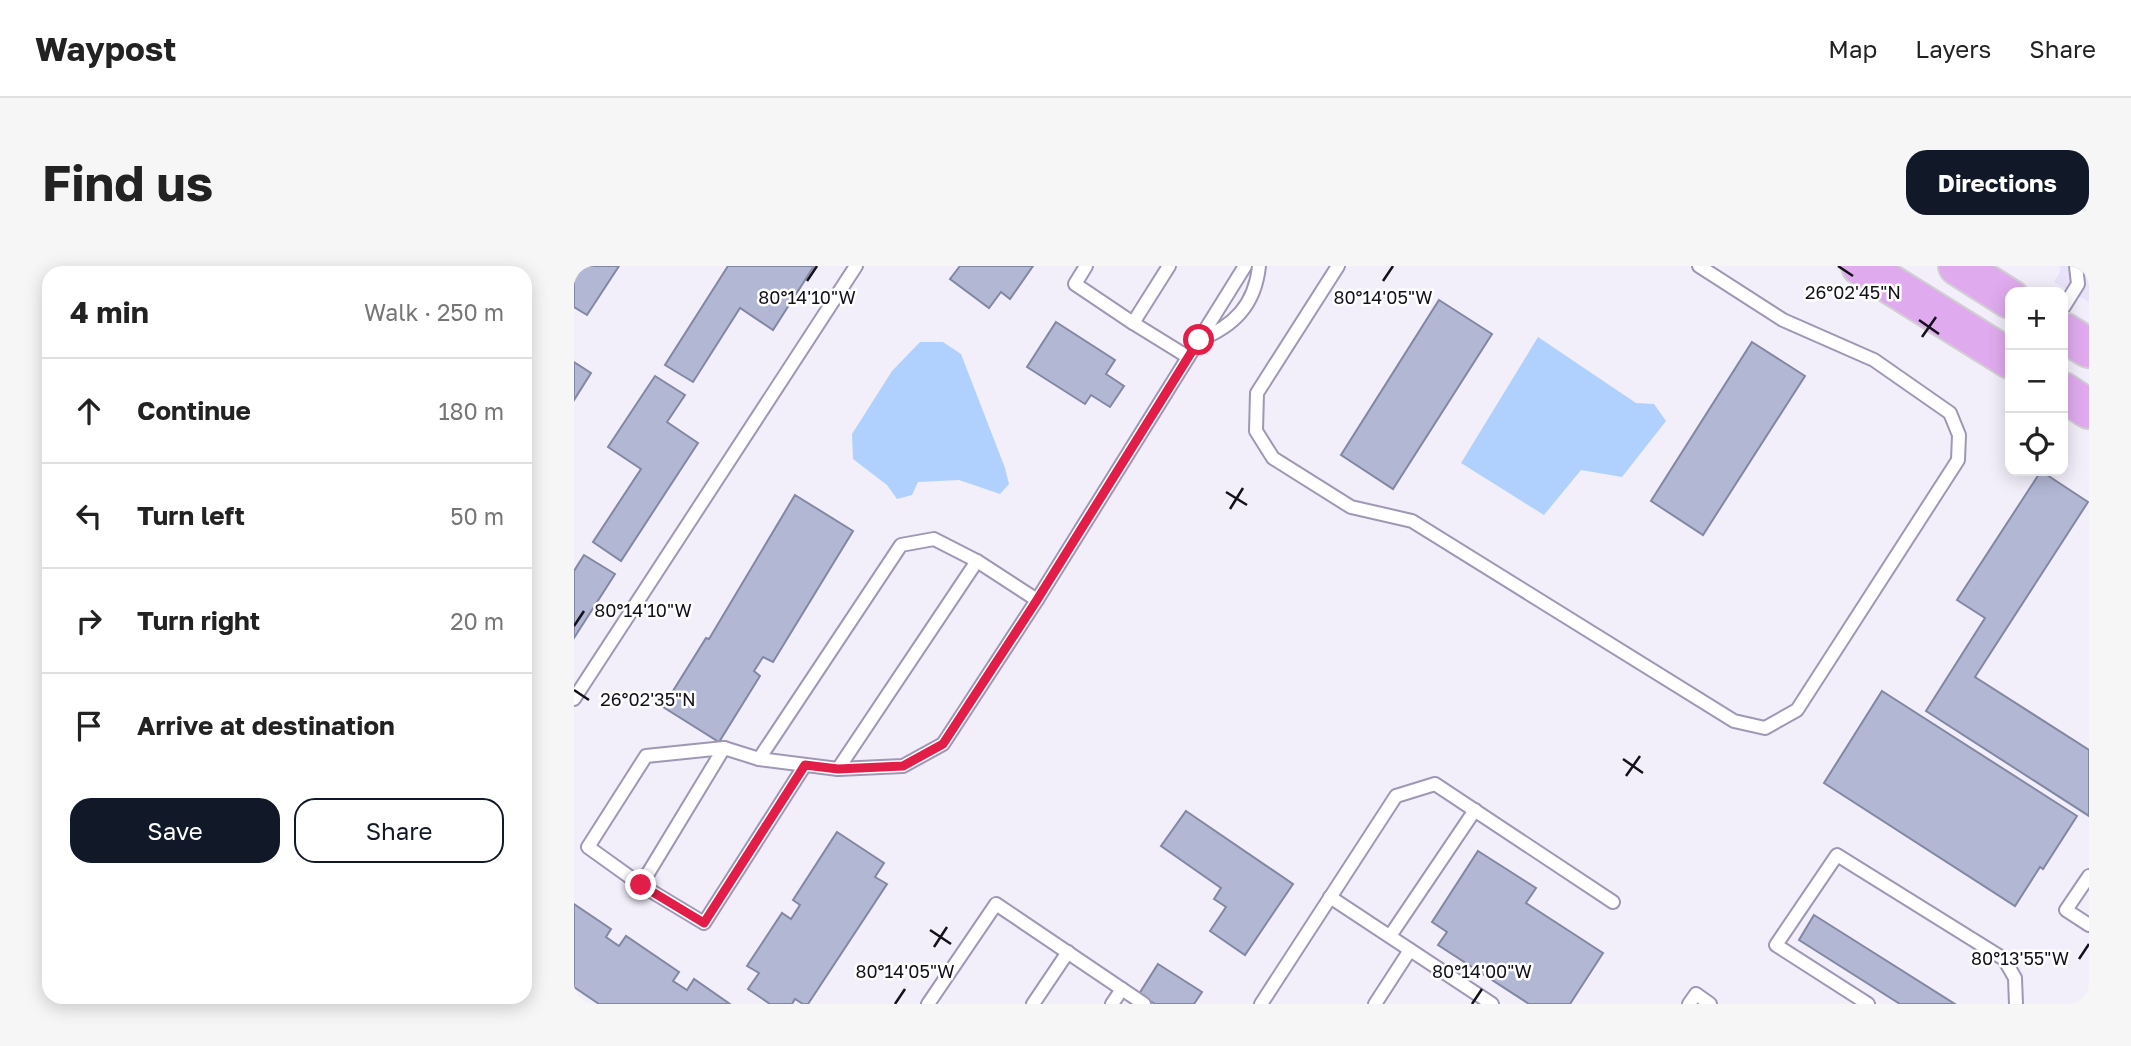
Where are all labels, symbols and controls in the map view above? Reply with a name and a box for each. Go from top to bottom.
text: Waypost [35,29,176,68]
text: Map [1828,34,1877,63]
text: Layers [1915,34,1991,63]
text: Share [2029,34,2096,63]
button: Directions [1906,150,2089,215]
text: Find us [42,153,213,212]
text: 26°02'45"N [1805,281,1901,303]
text: 80°14'10"W [758,286,856,308]
text: 80°14'05"W [1333,286,1433,308]
map controls [2005,287,2068,476]
button: + [2005,287,2068,350]
text: 4 min [70,294,149,330]
text: Walk · 250 m [364,298,504,326]
route start [1183,324,1214,355]
button: − [2005,350,2068,413]
icon: ahead [70,392,108,430]
text: Continue [137,395,251,426]
text: 180 m [438,397,504,425]
button: locate [2005,413,2068,476]
icon: left [70,497,108,535]
text: Turn left [137,500,245,531]
text: 50 m [450,502,504,530]
text: 80°14'10"W [594,599,692,621]
icon: right [70,602,108,640]
text: Turn right [137,605,260,636]
text: 20 m [450,607,504,635]
text: 26°02'35"N [600,688,696,710]
icon: arrive [70,707,108,745]
text: Arrive at destination [137,710,395,741]
button: Save [70,798,280,863]
button: Share [294,798,504,863]
route end [625,869,656,900]
text: 80°13'55"W [1971,947,2069,969]
text: 80°14'05"W [855,960,955,982]
text: 80°14'00"W [1432,960,1532,982]

